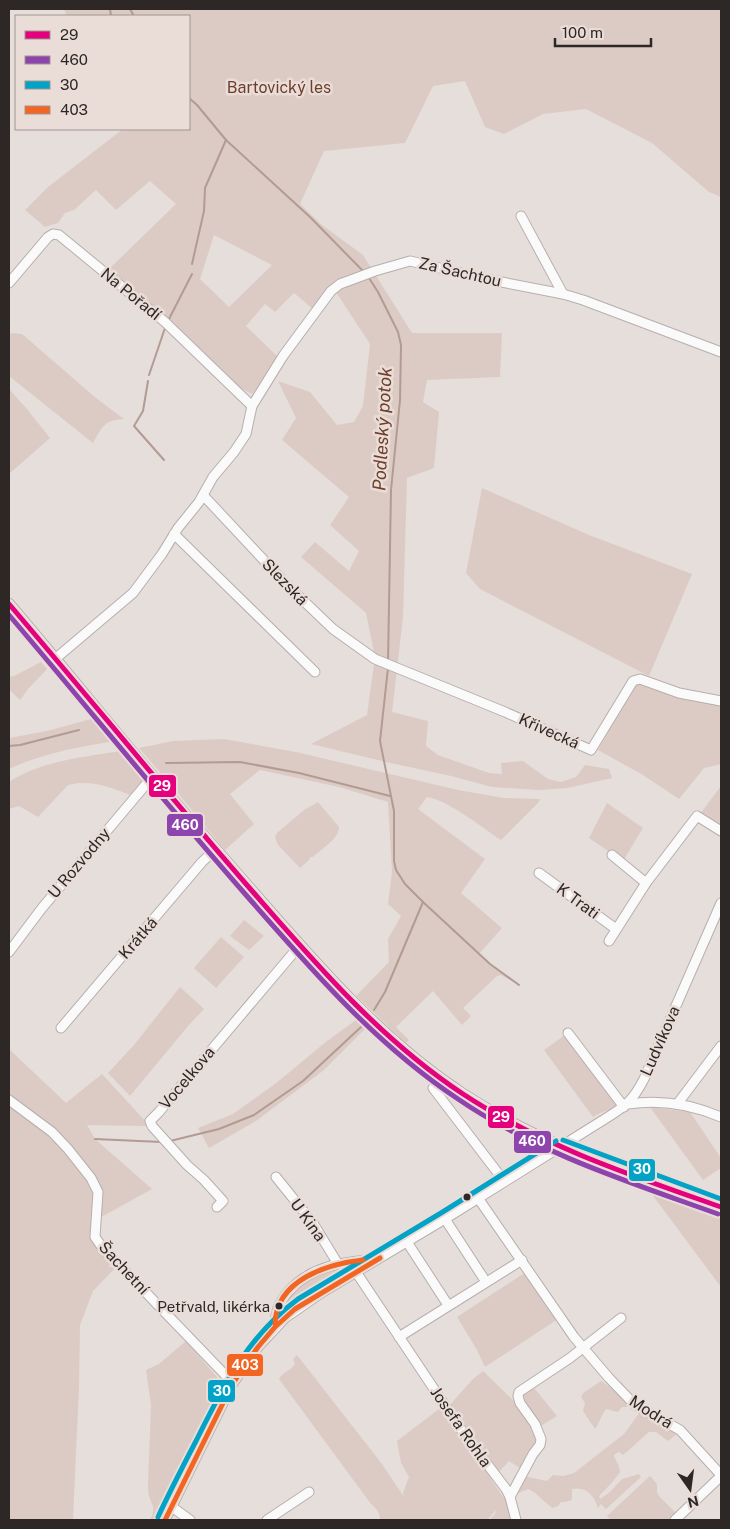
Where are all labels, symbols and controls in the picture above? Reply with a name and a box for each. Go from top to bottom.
legend [15,15,190,130]
scale bar [555,15,651,47]
text: 100 m [562,24,603,41]
text: 29 [60,26,78,43]
text: 460 [60,51,88,68]
text: 30 [60,76,79,93]
park label: Bartovický les [227,78,331,97]
text: 403 [60,101,88,118]
street label: Za Šachtou [417,252,503,291]
street label: Na Pořadí [97,264,166,325]
water label: Podleský potok [368,366,396,491]
street label: Slezská [258,555,312,609]
street label: Křivecká [516,709,582,753]
line badge: 29 [148,774,177,798]
text: 29 [153,778,171,794]
line badge: 460 [166,813,204,837]
text: 460 [171,817,199,833]
street label: U Rozvodny [44,824,114,902]
street label: K Trati [553,879,603,923]
street label: Krátká [115,913,161,963]
street label: Ludvíkova [636,1003,684,1079]
street label: Vocelkova [155,1043,219,1113]
line badge: 29 [487,1105,515,1129]
text: 29 [492,1109,510,1125]
line badge: 460 [513,1130,552,1154]
text: 460 [518,1133,546,1149]
line badge: 30 [628,1158,656,1182]
text: 30 [633,1161,651,1177]
unlabelled marker [462,1192,472,1202]
street label: U Kina [286,1195,330,1245]
street label: Šachetní [95,1237,155,1299]
place label: Petřvald, likérka [157,1298,270,1315]
marker: Petřvald, likérka [274,1301,284,1311]
line badge: 403 [226,1353,264,1377]
text: 403 [231,1357,259,1373]
line badge: 30 [207,1379,236,1403]
text: 30 [213,1383,231,1399]
street label: Josefa Rohla [426,1383,496,1471]
street label: Modrá [626,1391,676,1433]
north arrow [665,1464,715,1514]
text: N [686,1493,700,1511]

